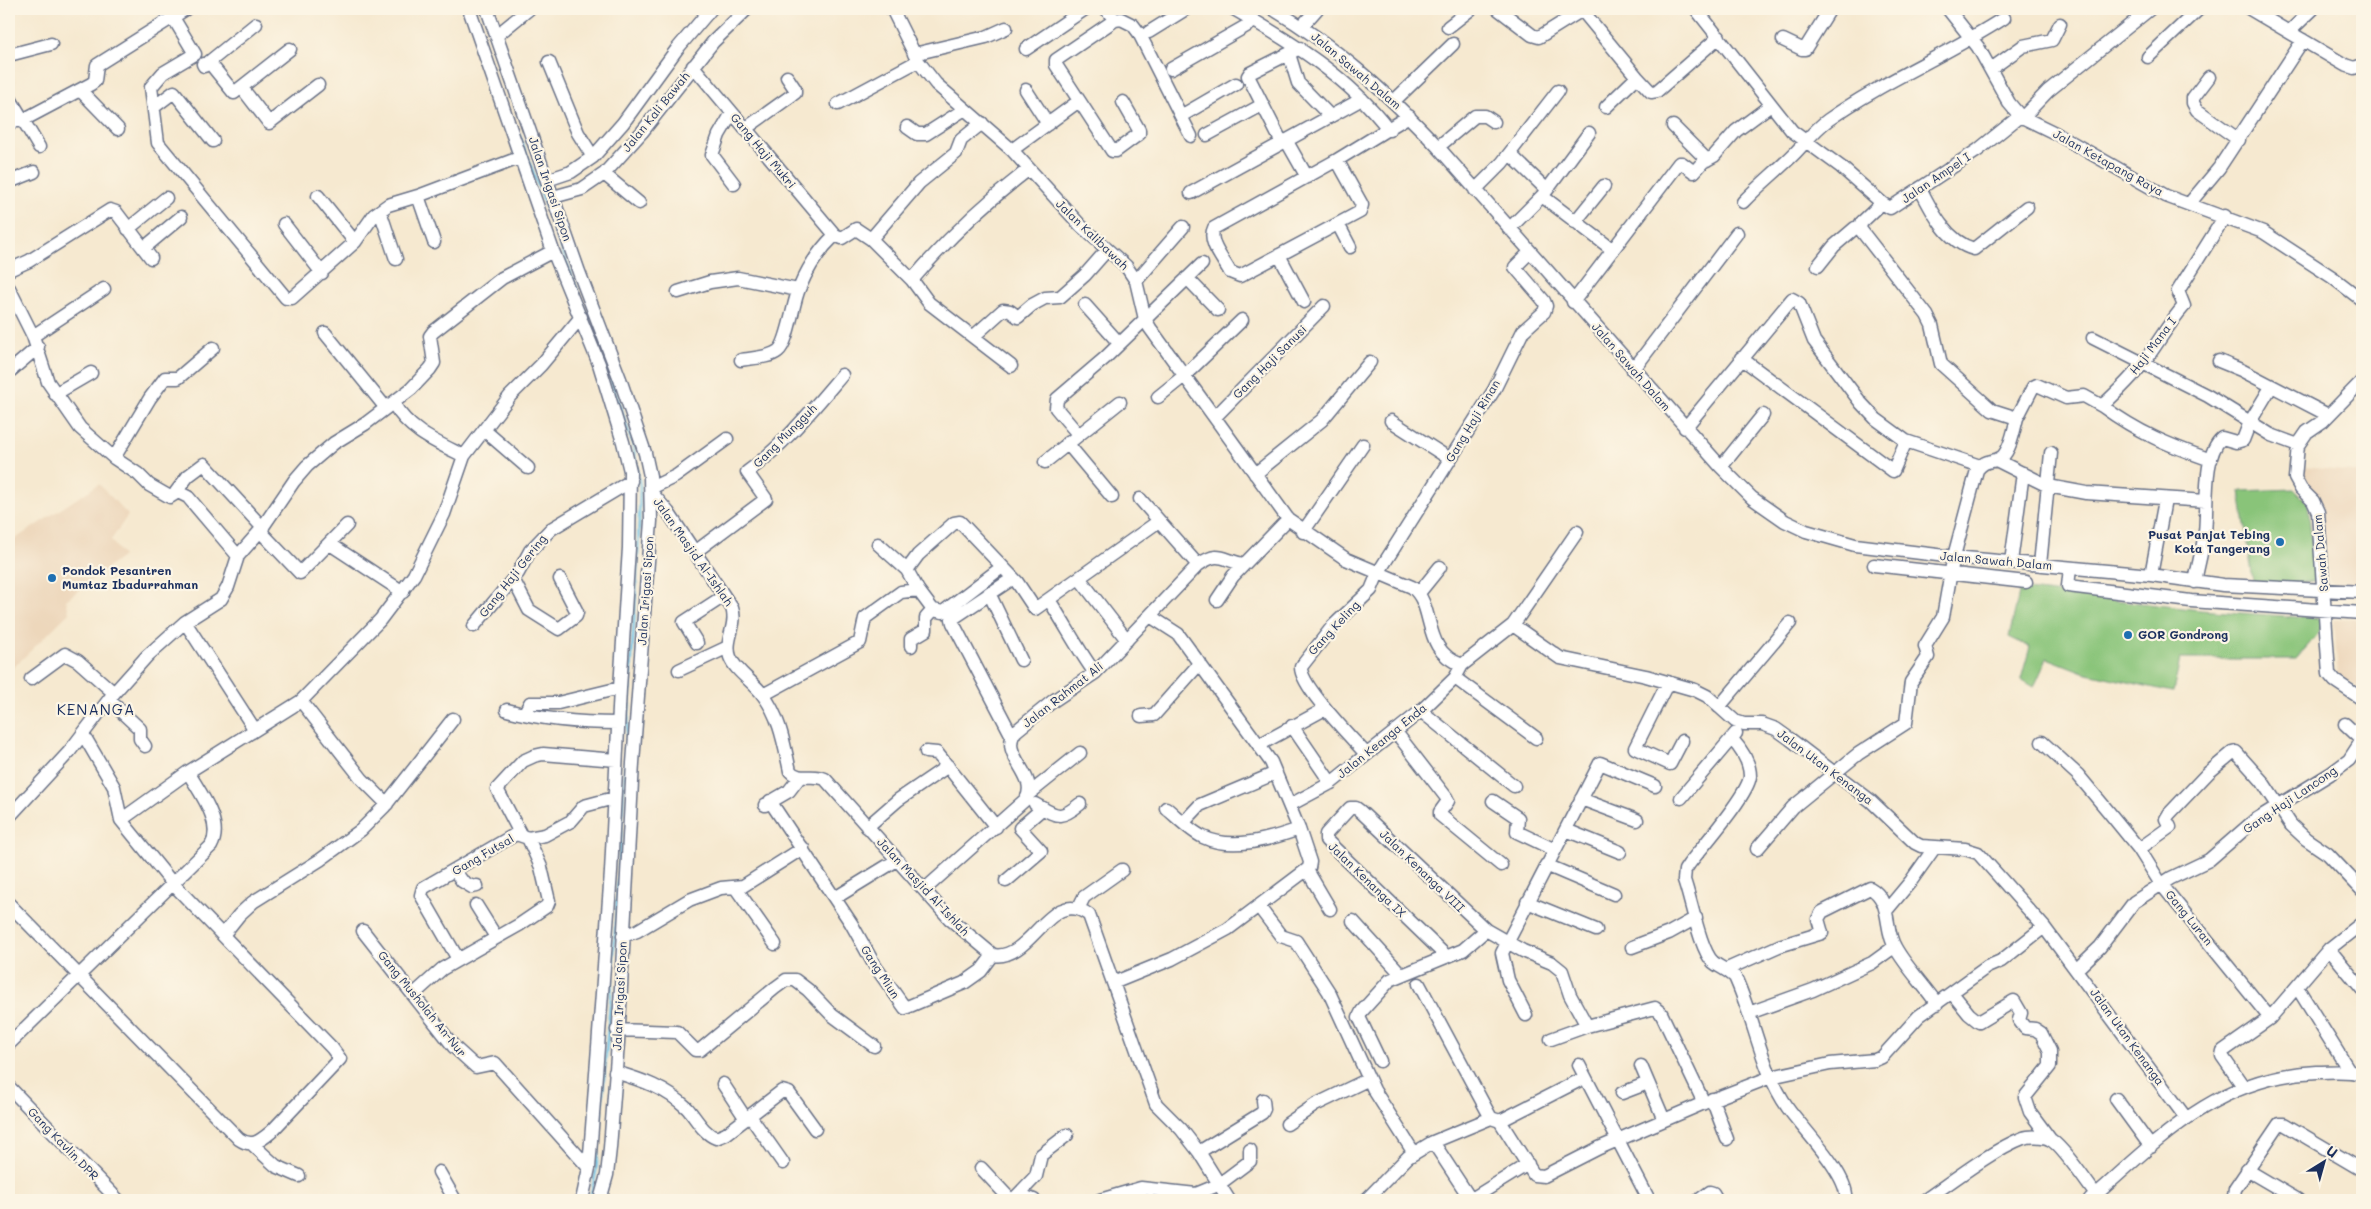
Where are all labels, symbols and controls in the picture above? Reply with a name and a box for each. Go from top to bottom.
street label: Jalan Sawah Dalam [1308,28,1405,113]
street label: Jalan Kali Bawah [618,68,693,155]
street label: Gang Haji Mukri [728,109,800,191]
street label: Jalan Ketapang Raya [2050,125,2166,199]
street label: Jalan Irigasi Sipon [526,134,576,243]
street label: Jalan Ampel I [1898,148,1973,206]
street label: Jalan Kalibawah [1053,195,1133,273]
street label: Haji Mana I [2125,313,2179,377]
street label: Jalan Sawah Dalam [1589,319,1675,414]
street label: Gang Haji Sanusi [1229,321,1310,402]
street label: Gang Haji Rinan [1441,376,1503,465]
street label: Gang Mungguh [749,400,820,471]
street label: Jalan Masjid Al-Ishlah [650,494,737,609]
street label: Sawah Dalam [2309,514,2331,592]
place label: Pusat Panjat Tebing Kota Tangerang [2148,526,2270,556]
street label: Gang Haji Gering [475,531,550,620]
street label: Jalan Irigasi Sipon [633,536,657,646]
marker: Pusat Panjat Tebing Kota Tangerang [2274,536,2286,548]
street label: Jalan Sawah Dalam [1939,547,2053,573]
place label: Pondok Pesantren Mumtaz Ibadurrahman [62,562,198,592]
marker: Pondok Pesantren Mumtaz Ibadurrahman [46,572,58,584]
street label: Gang Keling [1304,597,1363,658]
place label: GOR Gondrong [2138,626,2228,642]
marker: GOR Gondrong [2122,629,2134,641]
street label: Jalan Rahmat Ali [1019,658,1106,731]
district label: KENANGA [57,699,135,719]
street label: Jalan Keanga Enda [1333,699,1429,781]
street label: Jalan Utan Kenanga [1774,725,1877,808]
street label: Gang Haji Lancong [2240,762,2339,836]
street label: Jalan Kenanga VIII [1377,826,1469,915]
street label: Gang Futsal [449,830,516,878]
street label: Jalan Masjid Al-Ishlah [874,834,974,939]
street label: Jalan Kenanga IX [1325,838,1410,920]
street label: Gang Luran [2163,886,2217,948]
street label: Jalan Irigasi Sipon [608,941,630,1051]
street label: Gang Miun [858,942,904,1001]
street label: Gang Musholah An-Nur [375,947,471,1060]
street label: Jalan Utan Kenanga [2087,985,2168,1088]
street label: Gang Kavlin DPR [25,1103,103,1183]
north arrow [2298,1136,2348,1186]
text: U [2322,1141,2342,1162]

